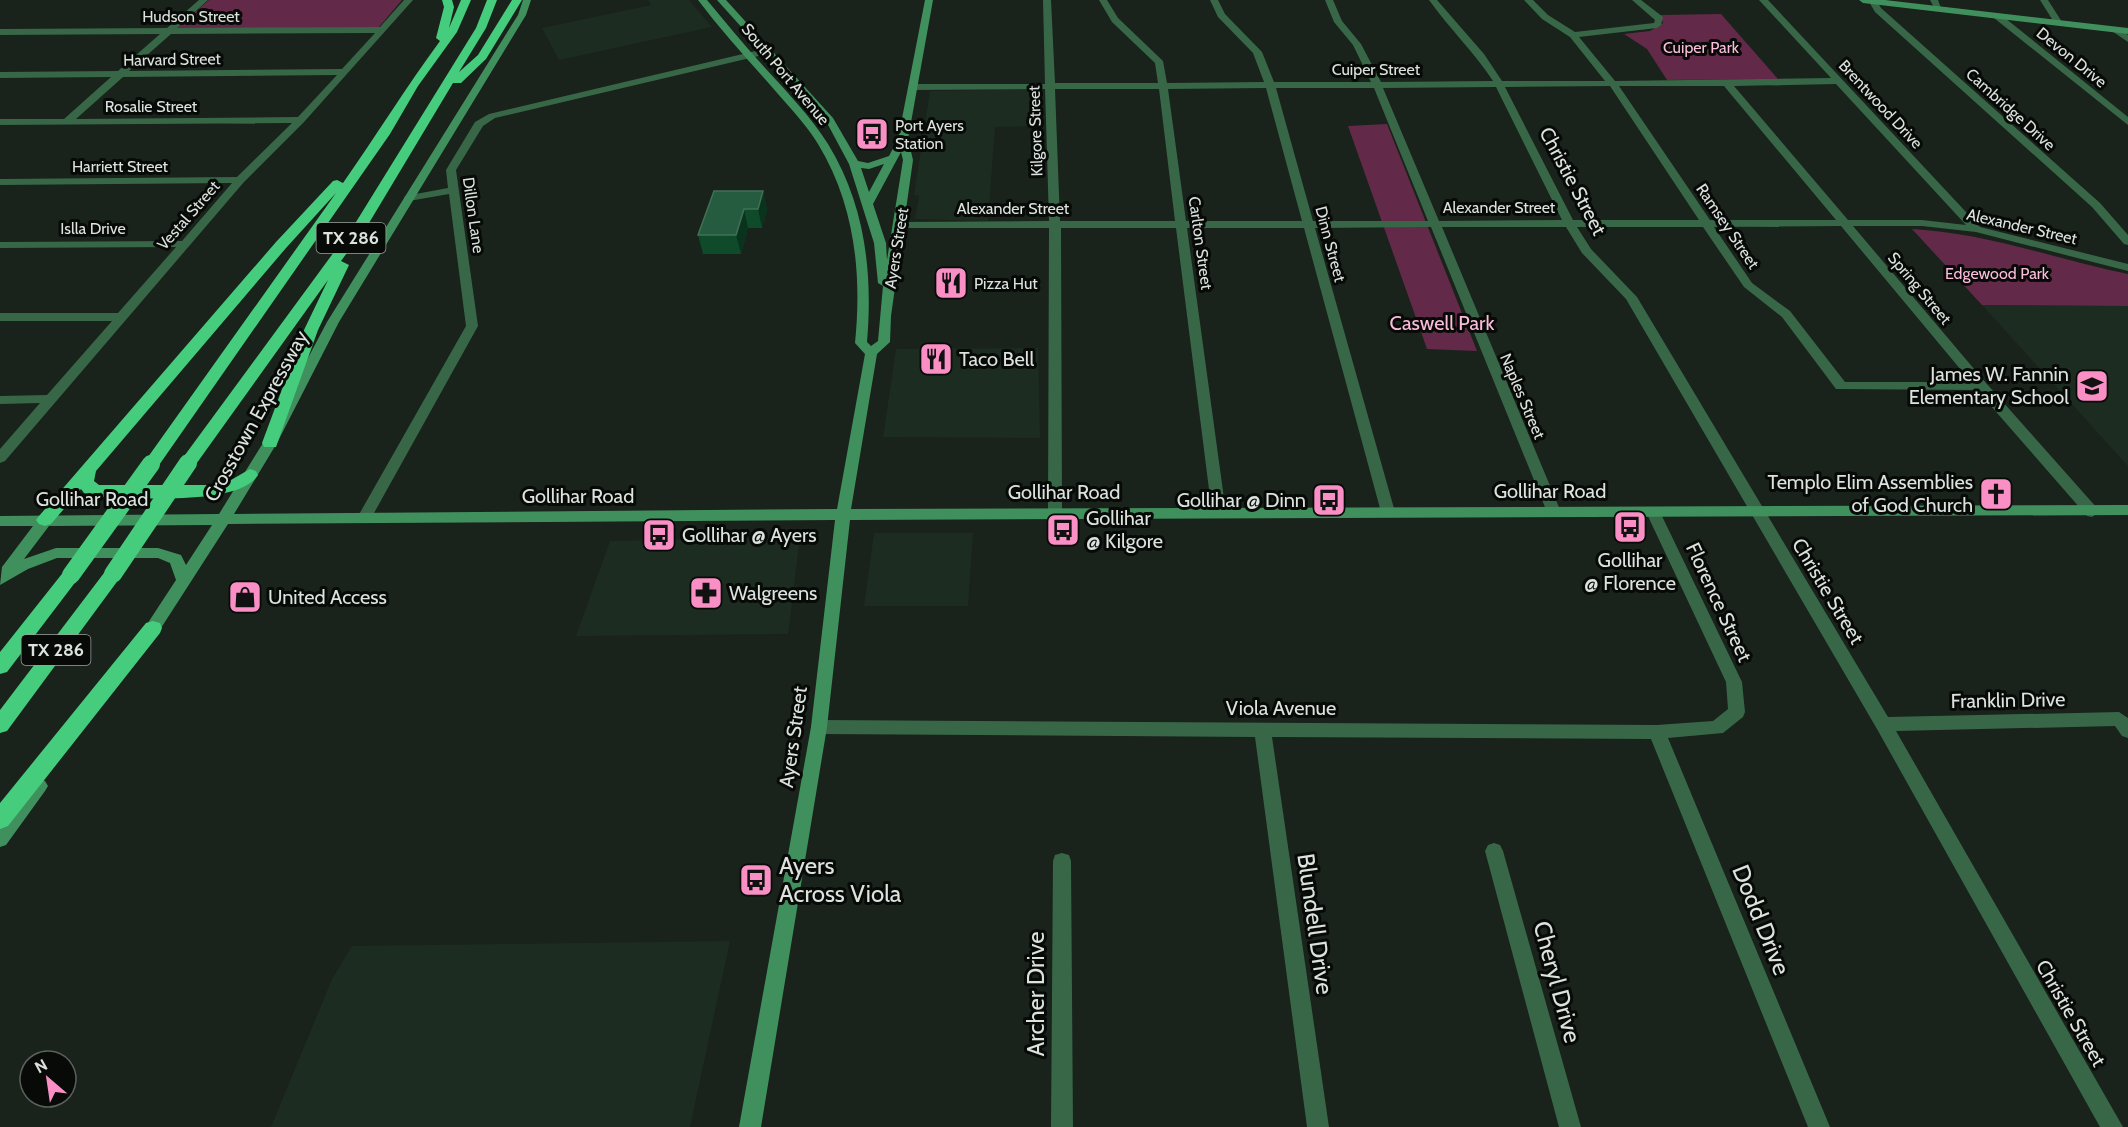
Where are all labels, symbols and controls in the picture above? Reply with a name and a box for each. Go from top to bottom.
street label: Hudson Street [142,7,240,26]
street label: South Port Avenue [738,20,834,129]
street label: Devon Drive [2033,23,2111,91]
park label: Cuiper Park [1663,38,1740,57]
street label: Harvard Street [123,49,222,70]
street label: Brentwood Drive [1835,56,1927,153]
street label: Cuiper Street [1332,60,1421,79]
street label: Cambridge Drive [1962,64,2059,154]
street label: Kilgore Street [1024,85,1047,177]
street label: Rosalie Street [105,97,198,116]
bus stop icon: Port Ayers Station [854,116,890,152]
place label: Port Ayers Station [895,116,964,153]
street label: Christie Street [1534,123,1612,239]
street label: Harriett Street [72,157,169,176]
street label: Vestal Street [153,176,224,254]
street label: Dillon Lane [459,176,488,254]
street label: Ramsey Street [1692,180,1763,273]
street label: Carlton Street [1185,195,1217,292]
street label: Alexander Street [1443,198,1556,217]
street label: Alexander Street [957,199,1070,218]
street label: Dinn Street [1311,204,1350,285]
street label: Alexander Street [1965,205,2079,249]
street label: Ayers Street [881,206,912,290]
street label: Islla Drive [60,219,126,238]
road number: TX 286 [316,223,386,253]
street label: Spring Street [1884,248,1956,329]
park label: Edgewood Park [1945,264,2050,283]
restaurant icon: Pizza Hut [933,265,969,301]
place label: Pizza Hut [974,274,1038,293]
park label: Caswell Park [1390,311,1494,335]
street label: Crosstown Expressway [199,326,313,506]
restaurant icon: Taco Bell [918,341,954,377]
place label: Taco Bell [959,347,1034,371]
street label: Naples Street [1496,351,1549,442]
place label: James W. Fannin Elementary School [1909,362,2069,409]
school or university icon: James W. Fannin Elementary School [2074,368,2110,404]
place label: Templo Elim Assemblies of God Church [1768,470,1973,517]
church icon: Templo Elim Assemblies of God Church [1978,476,2014,512]
street label: Gollihar Road [1494,479,1606,503]
street label: Gollihar Road [1008,480,1120,504]
bus stop icon: Gollihar @ Dinn [1311,482,1347,518]
street label: Gollihar Road [522,484,634,508]
street label: Gollihar Road [36,487,148,511]
place label: Gollihar @ Dinn [1177,488,1306,512]
place label: Gollihar @ Kilgore [1086,506,1163,553]
bus stop icon: Gollihar @ Florence [1612,509,1648,545]
bus stop icon: Gollihar @ Kilgore [1045,512,1081,548]
bus stop icon: Gollihar @ Ayers [641,517,677,553]
place label: Gollihar @ Ayers [682,523,817,547]
street label: Christie Street [1787,534,1869,648]
street label: Florence Street [1681,539,1757,666]
place label: Gollihar @ Florence [1584,548,1676,595]
pharmacy icon: Walgreens [688,575,724,611]
shop icon: United Access [227,579,263,615]
place label: Walgreens [729,581,817,605]
place label: United Access [268,585,387,609]
road number: TX 286 [22,635,90,665]
street label: Ayers Street [774,684,812,789]
street label: Franklin Drive [1950,687,2066,713]
street label: Viola Avenue [1226,696,1336,720]
place label: Ayers Across Viola [779,851,902,908]
street label: Blundell Drive [1291,852,1340,996]
street label: Dodd Drive [1726,860,1797,979]
bus stop icon: Ayers Across Viola [738,862,774,898]
street label: Cheryl Drive [1527,918,1588,1046]
street label: Archer Drive [1021,931,1050,1057]
street label: Christie Street [2031,955,2111,1071]
north arrow [18,1049,78,1109]
text: N [31,1055,51,1077]

